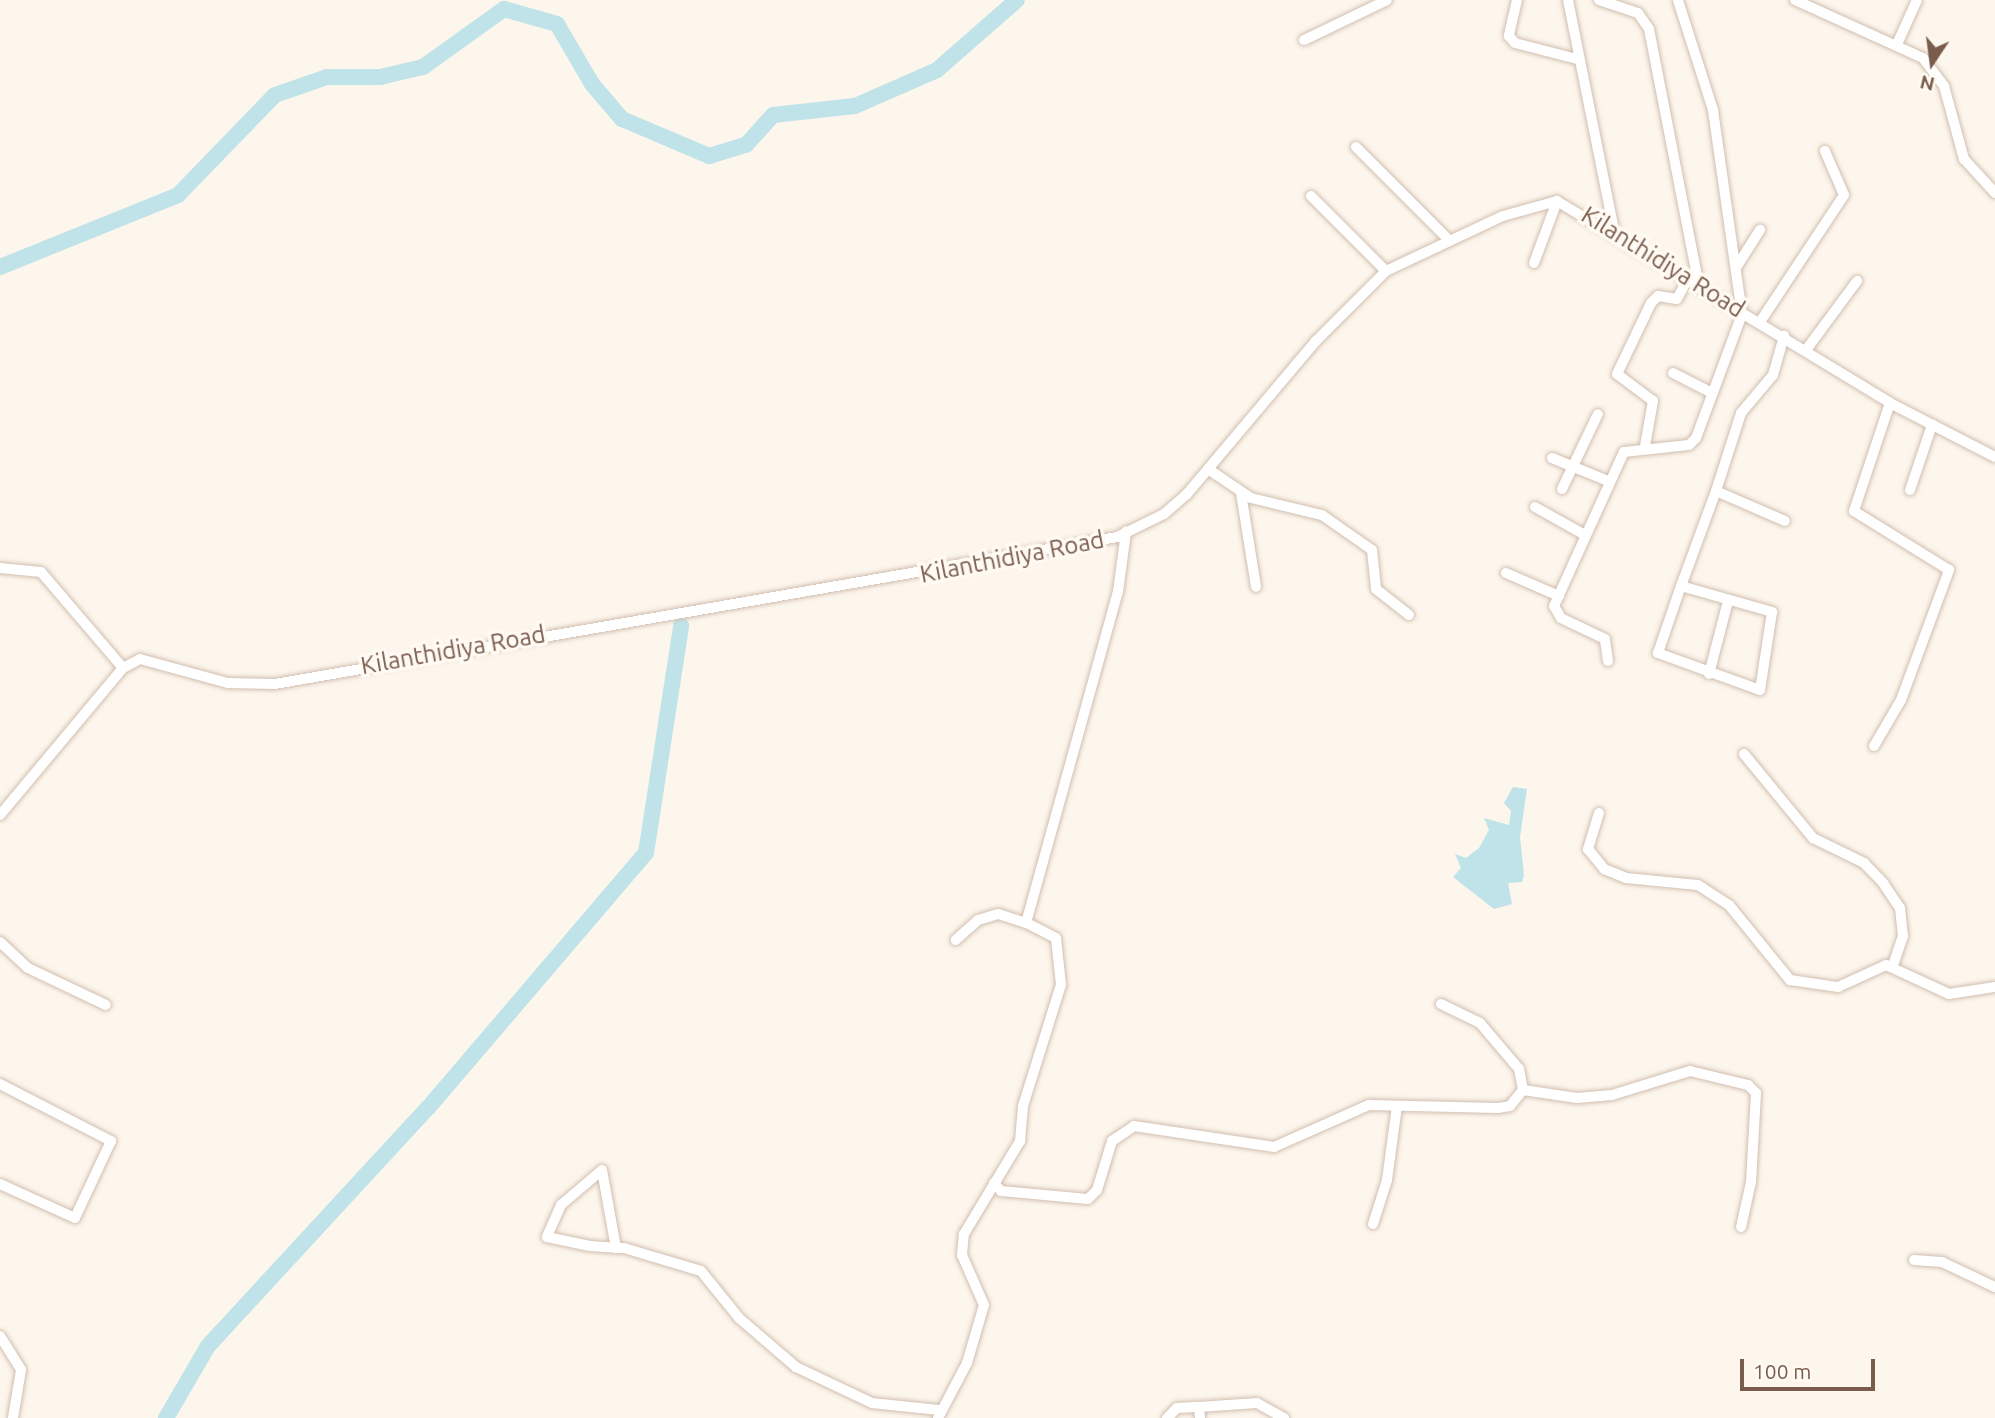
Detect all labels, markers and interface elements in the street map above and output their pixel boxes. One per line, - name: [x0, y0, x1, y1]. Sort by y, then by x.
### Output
- north arrow: [1897, 28, 1967, 98]
- text: N: [1918, 71, 1937, 96]
- street label: Kilanthidiya Road: [1576, 200, 1750, 324]
- street label: Kilanthidiya Road: [918, 525, 1106, 589]
- street label: Kilanthidiya Road: [359, 620, 547, 680]
- scale bar: [1743, 1344, 1878, 1388]
- text: 100 m: [1753, 1359, 1811, 1383]

